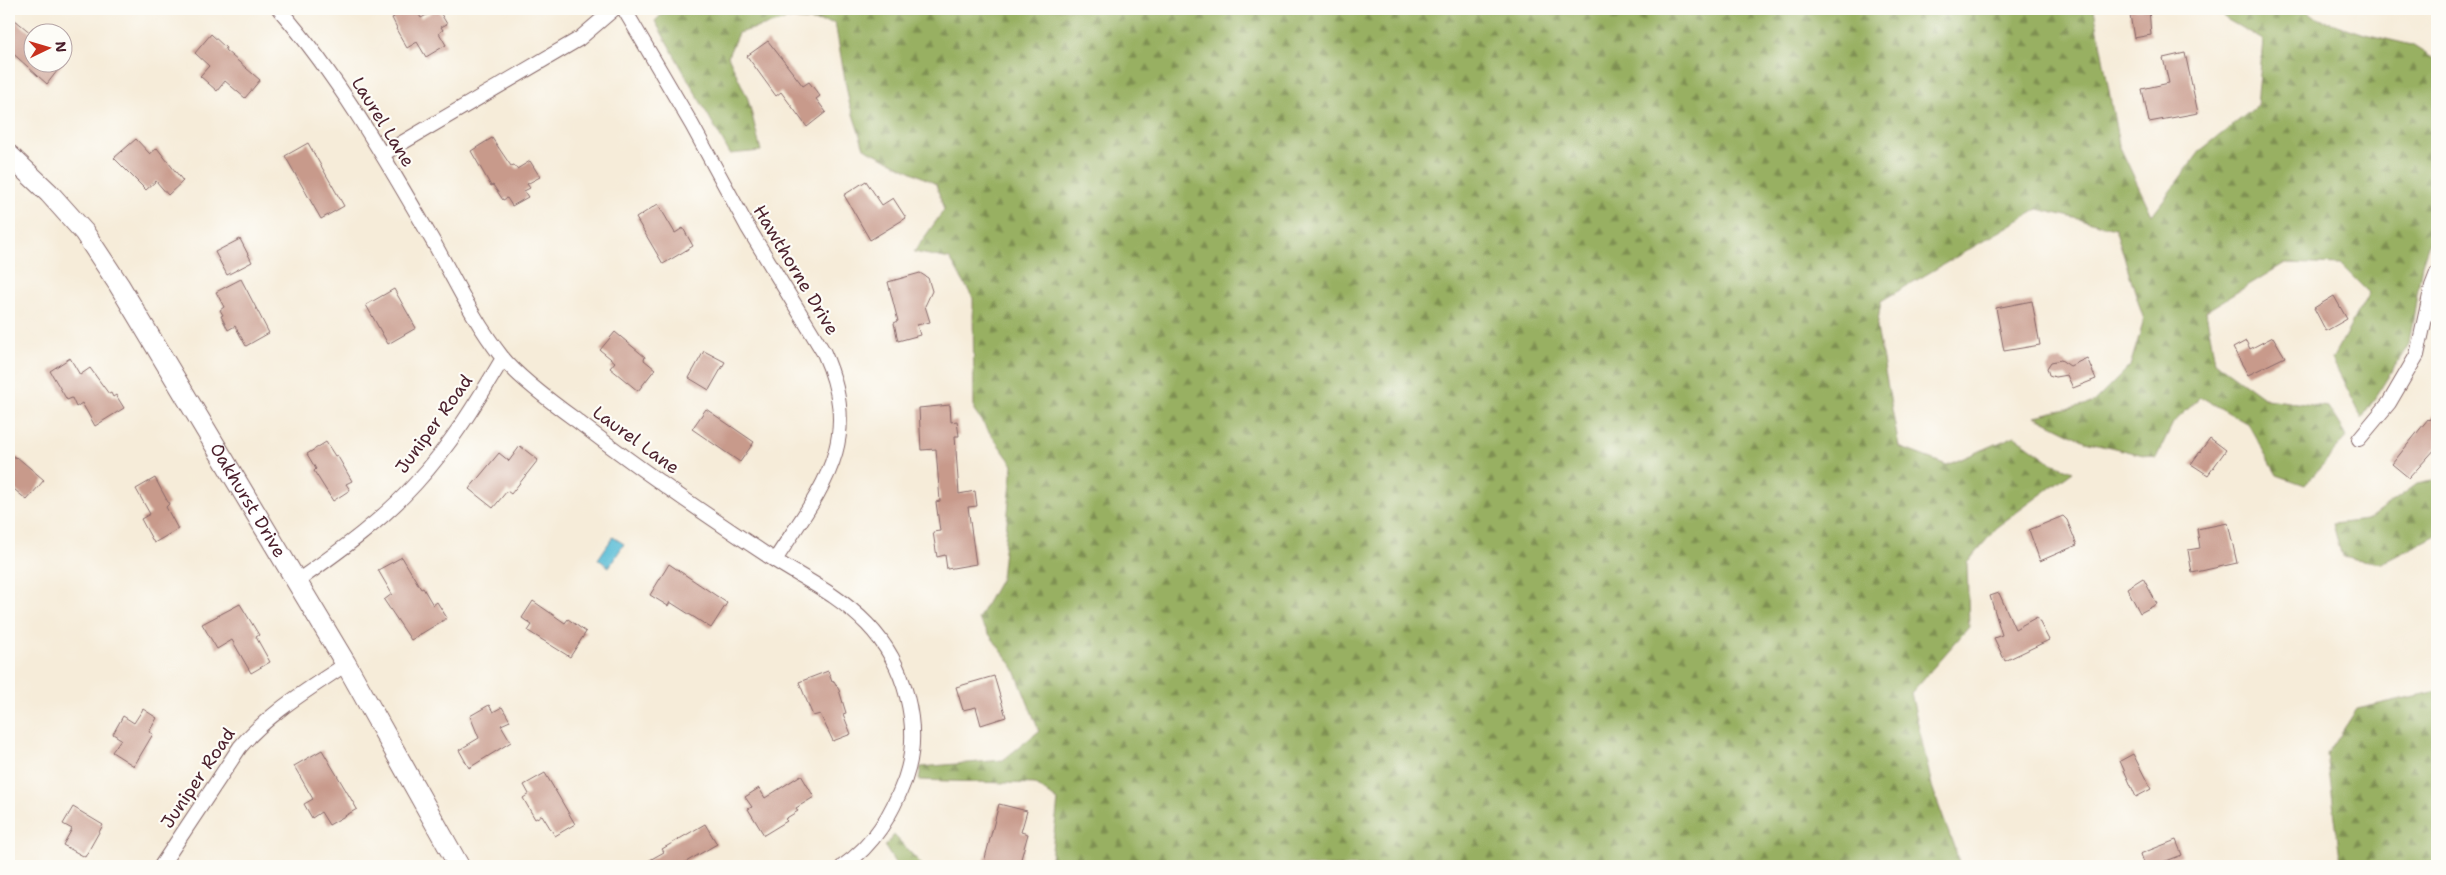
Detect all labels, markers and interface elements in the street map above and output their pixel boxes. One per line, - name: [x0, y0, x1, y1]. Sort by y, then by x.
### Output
- north arrow: [22, 22, 72, 72]
- text: N: [52, 41, 70, 53]
- street label: Laurel Lane: [346, 72, 420, 172]
- street label: Hawthorne Drive: [748, 200, 844, 340]
- street label: Juniper Road: [390, 370, 478, 478]
- street label: Laurel Lane: [588, 400, 684, 480]
- street label: Oakhurst Drive: [204, 438, 292, 562]
- street label: Juniper Road: [155, 723, 241, 833]

